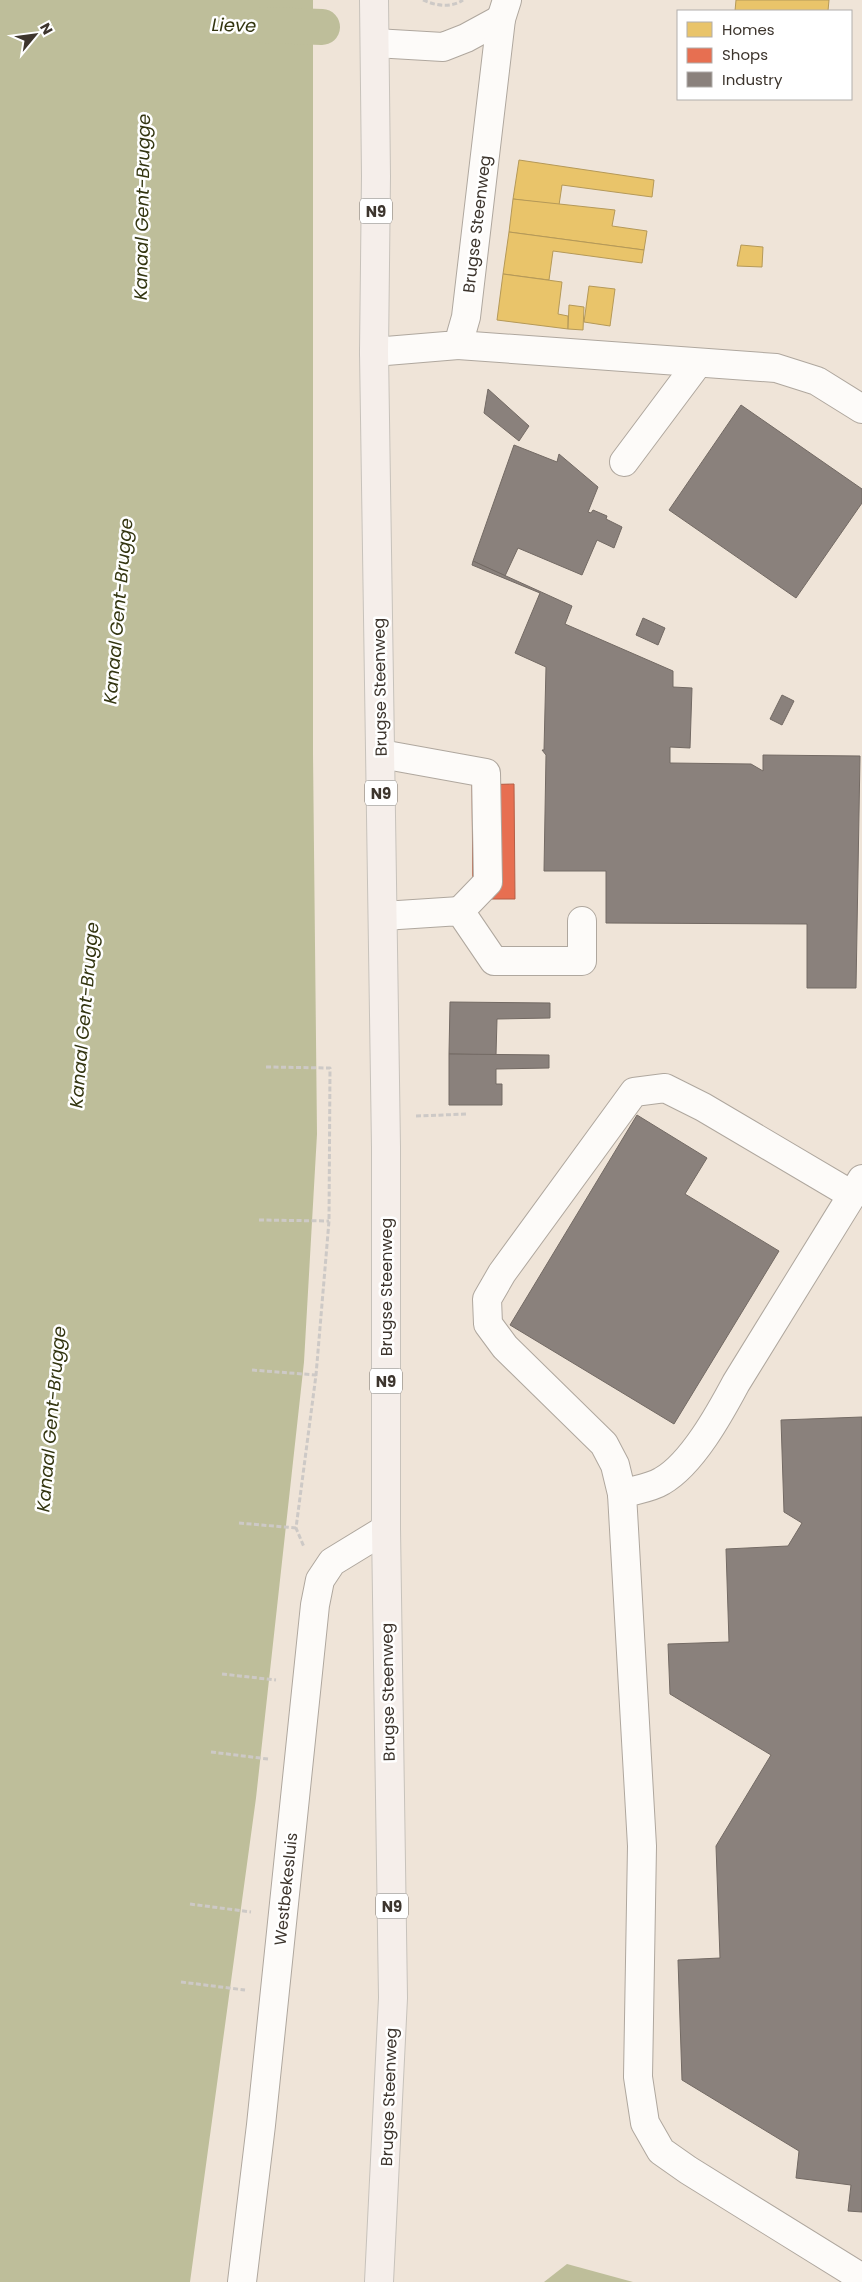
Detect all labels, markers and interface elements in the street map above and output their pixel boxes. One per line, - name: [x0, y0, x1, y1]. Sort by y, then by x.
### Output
- north arrow: [10, 10, 60, 60]
- legend: [677, 10, 852, 100]
- water label: Lieve: [211, 12, 257, 38]
- text: N: [35, 19, 58, 38]
- text: Homes: [722, 19, 775, 40]
- text: Shops: [722, 44, 768, 65]
- text: Industry: [722, 69, 783, 90]
- water label: Kanaal Gent-Brugge: [128, 114, 156, 300]
- street label: Brugse Steenweg: [457, 154, 497, 294]
- road number: N9: [360, 198, 392, 224]
- water label: Kanaal Gent-Brugge: [97, 517, 139, 705]
- street label: Brugse Steenweg: [367, 618, 393, 756]
- road number: N9: [365, 780, 397, 806]
- water label: Kanaal Gent-Brugge: [63, 921, 105, 1109]
- street label: Brugse Steenweg: [375, 1218, 398, 1356]
- water label: Kanaal Gent-Brugge: [30, 1325, 72, 1513]
- road number: N9: [370, 1368, 402, 1394]
- street label: Brugse Steenweg: [375, 1623, 401, 1761]
- street label: Westbekesluis: [269, 1831, 303, 1947]
- road number: N9: [376, 1894, 408, 1918]
- street label: Brugse Steenweg: [375, 2027, 403, 2167]

